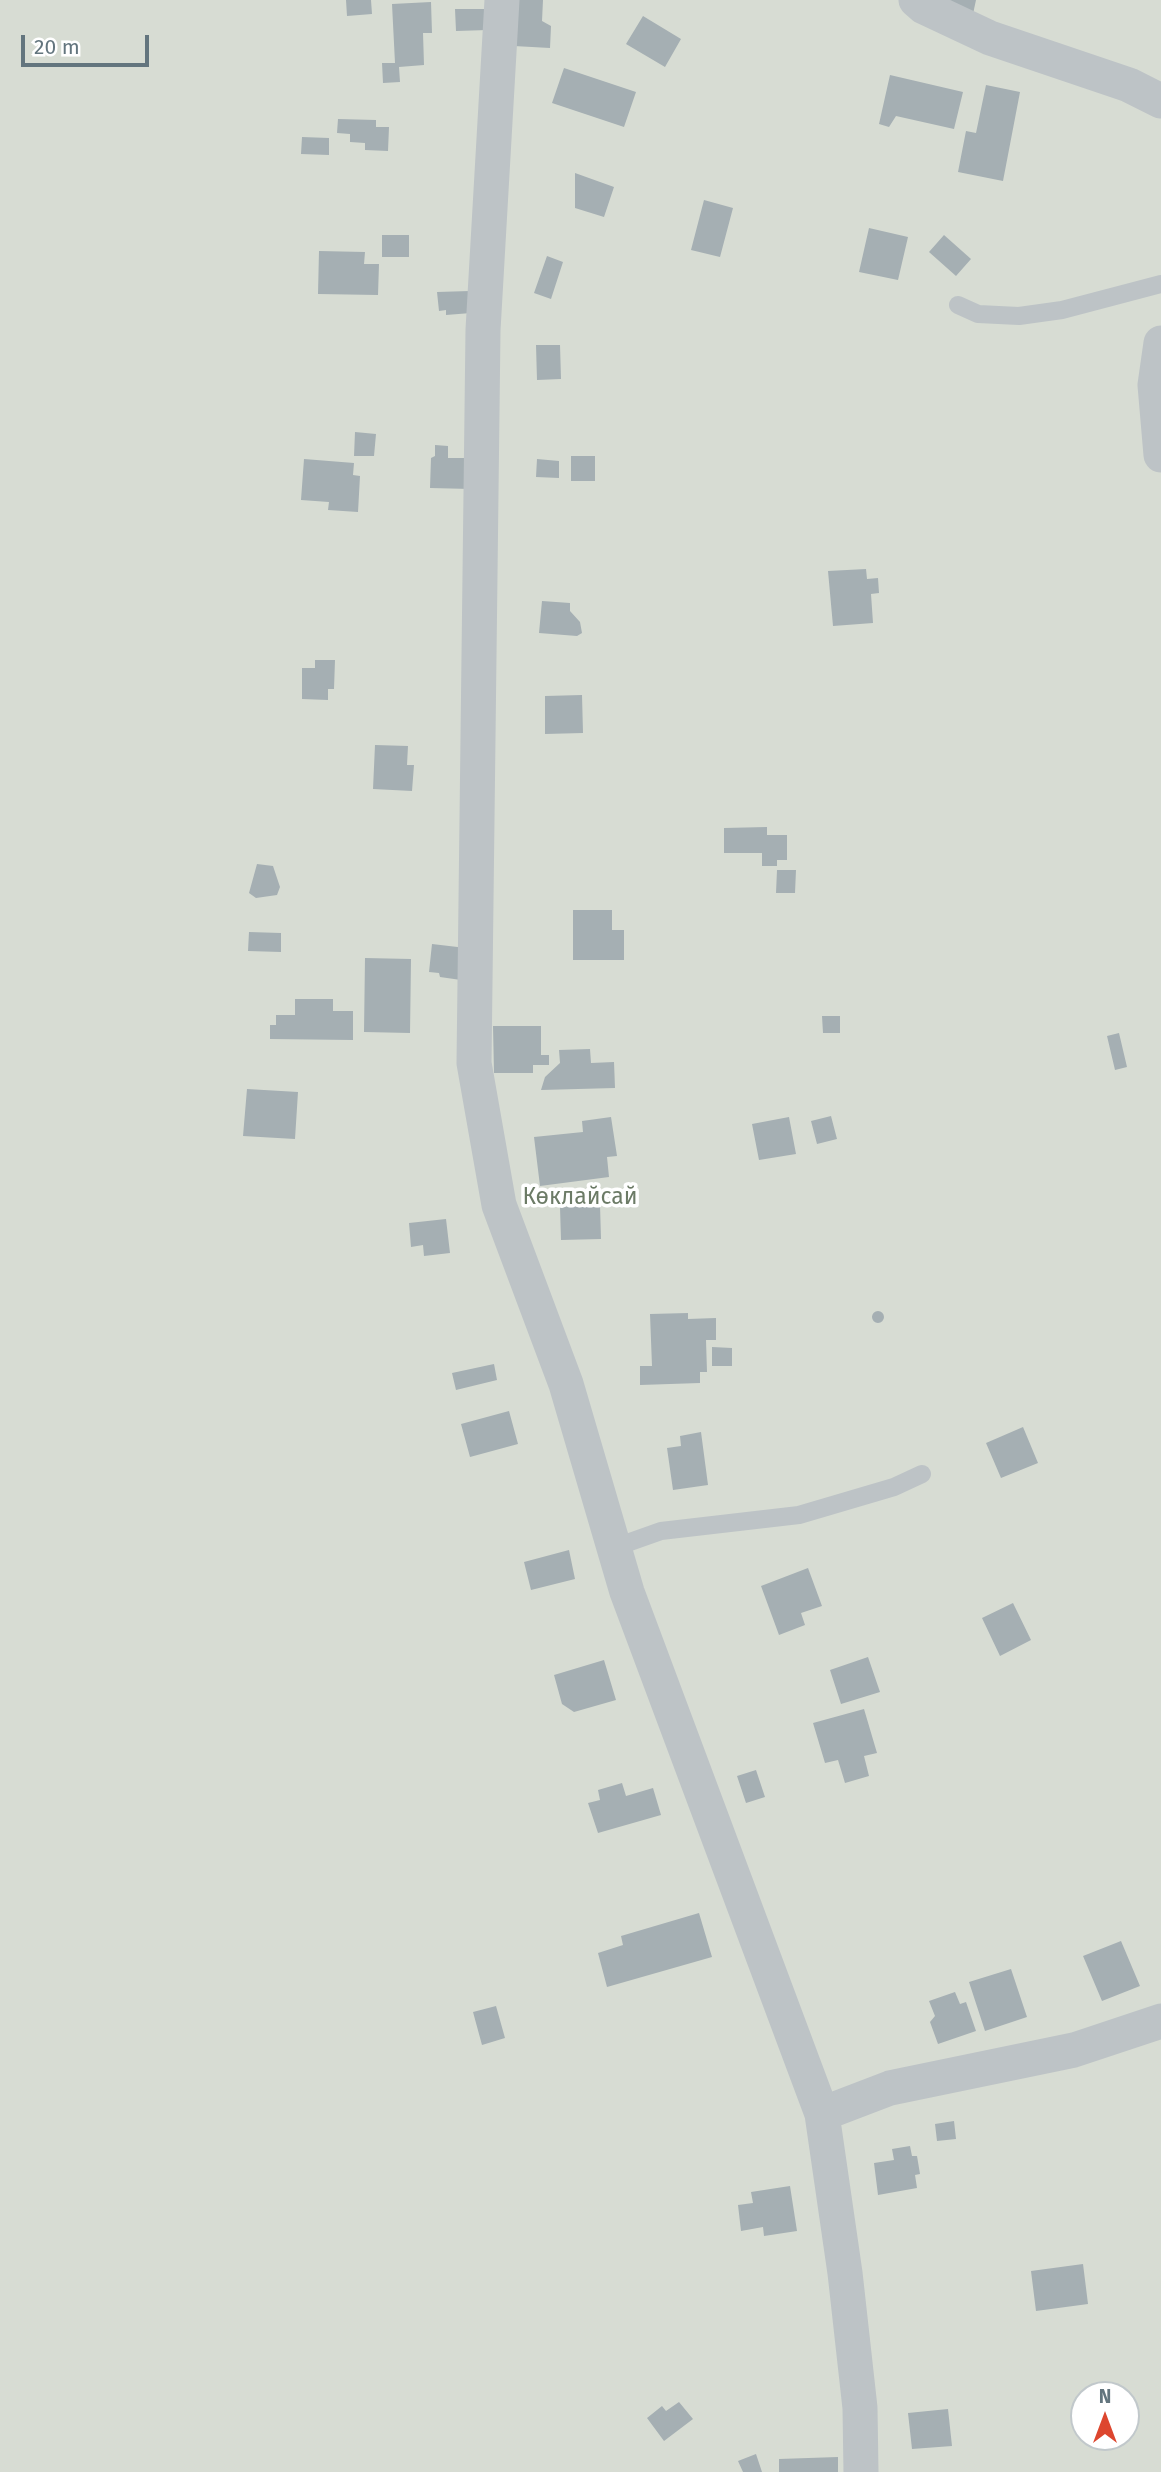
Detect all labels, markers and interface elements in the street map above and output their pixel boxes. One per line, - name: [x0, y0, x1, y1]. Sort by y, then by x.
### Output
- scale bar: [24, 21, 152, 65]
- text: 20 m: [34, 34, 80, 60]
- park label: Көклайсай: [522, 1184, 638, 1212]
- north arrow: [1070, 2381, 1140, 2451]
- text: N: [1099, 2385, 1111, 2408]

